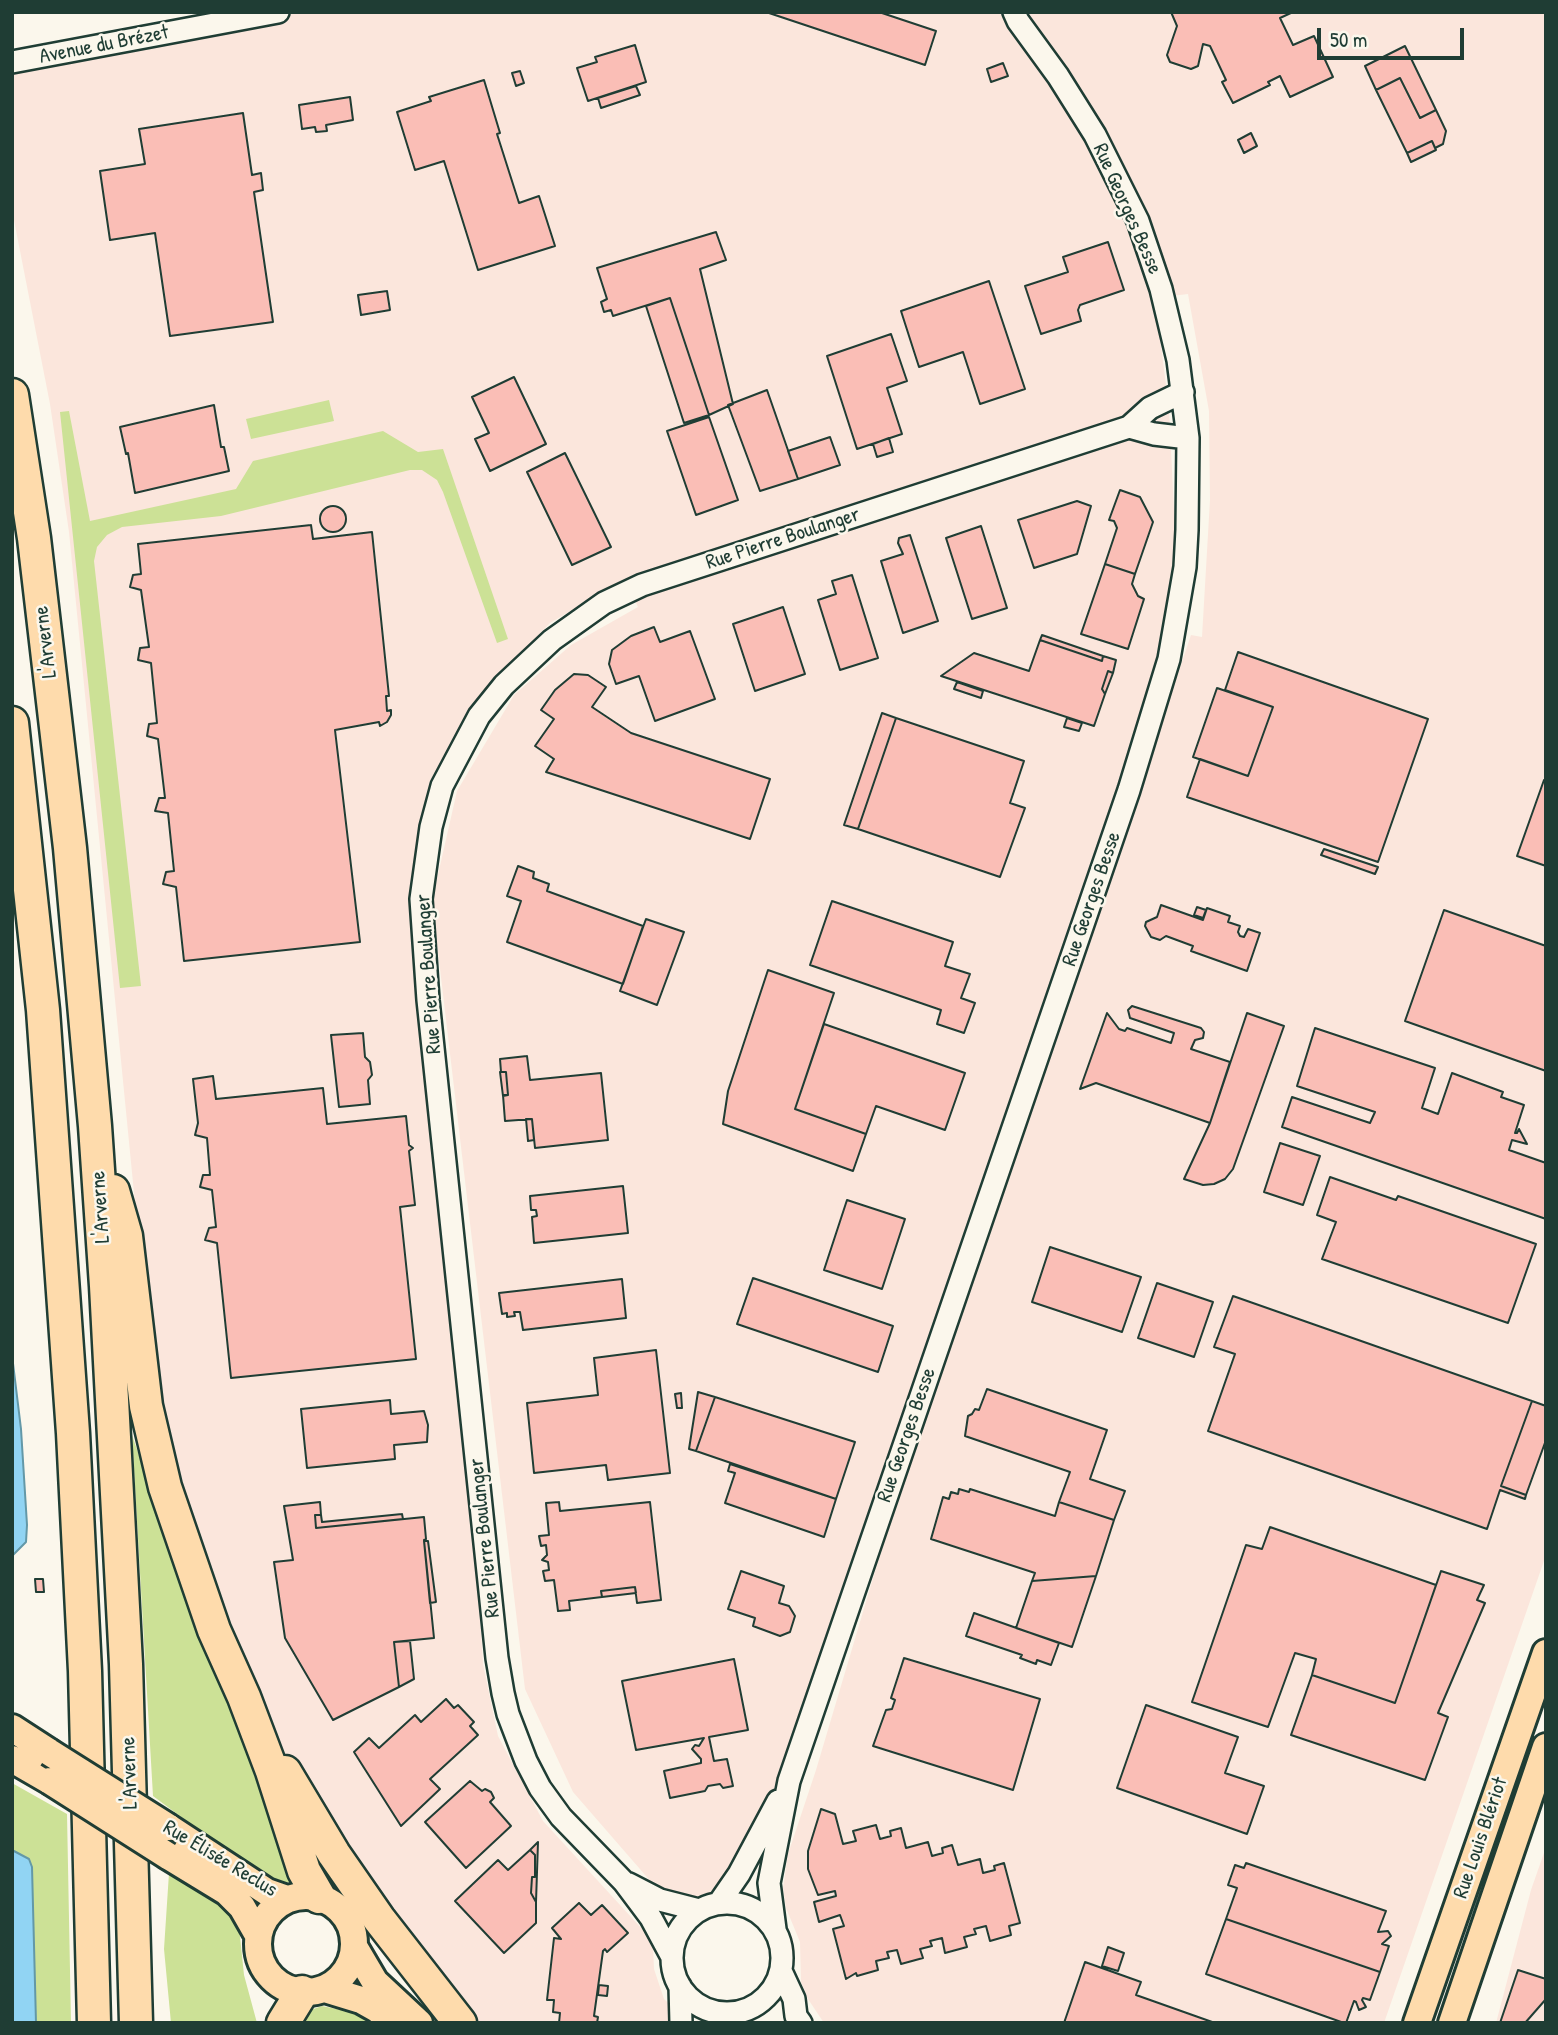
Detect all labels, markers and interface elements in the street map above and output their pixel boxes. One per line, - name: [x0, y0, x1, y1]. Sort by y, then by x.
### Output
- scale bar: [1320, 14, 1467, 58]
- street label: Avenue du Brézet: [37, 20, 171, 70]
- text: 50 m: [1330, 25, 1367, 54]
- street label: Rue Georges Besse: [1087, 140, 1167, 278]
- street label: Rue Pierre Boulanger: [703, 502, 863, 576]
- street label: L'Arverne: [29, 605, 63, 679]
- street label: Rue Georges Besse: [1057, 829, 1127, 969]
- street label: Rue Pierre Boulanger: [411, 893, 447, 1055]
- street label: L'Arverne: [86, 1170, 116, 1244]
- street label: Rue Georges Besse: [872, 1365, 942, 1505]
- street label: Rue Pierre Boulanger: [464, 1457, 506, 1619]
- street label: L'Arverne: [116, 1736, 144, 1810]
- street label: Rue Louis Blériot: [1448, 1774, 1514, 1902]
- street label: Rue Élisée Reclus: [158, 1815, 282, 1903]

